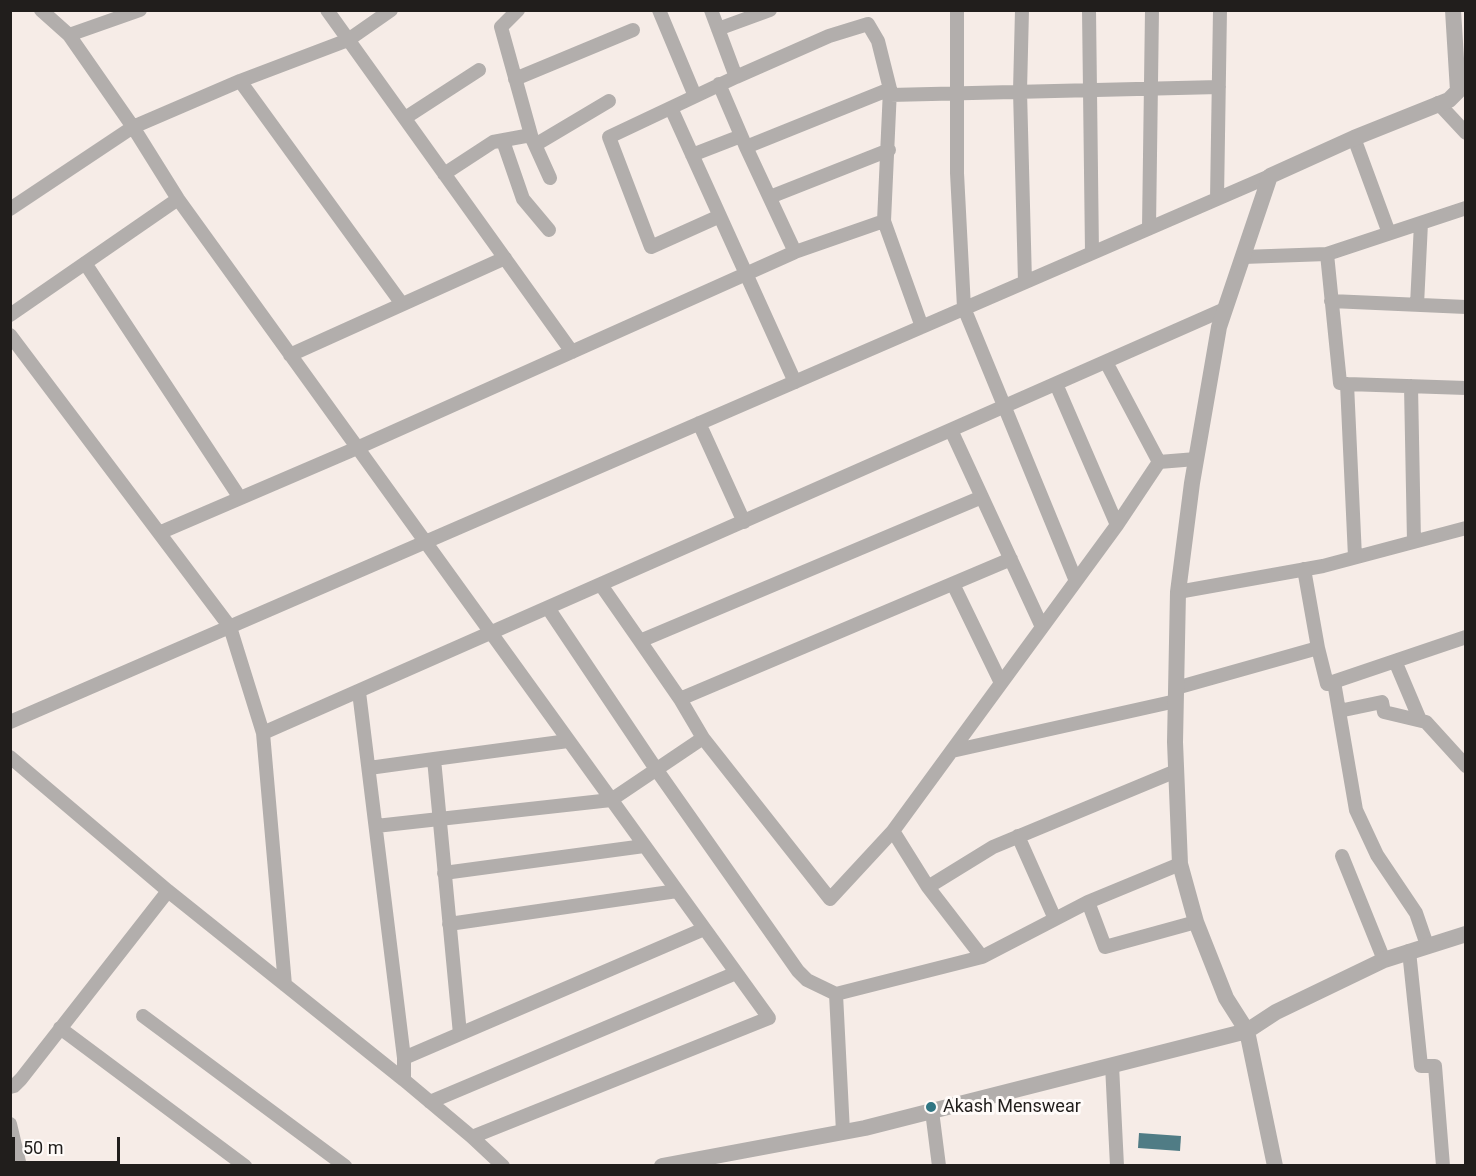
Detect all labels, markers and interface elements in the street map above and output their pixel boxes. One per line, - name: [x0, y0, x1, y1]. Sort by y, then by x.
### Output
- place label: Akash Menswear: [943, 1096, 1081, 1118]
- marker: Akash Menswear: [924, 1100, 938, 1114]
- scale bar: [15, 1125, 123, 1163]
- text: 50 m: [23, 1137, 63, 1158]

